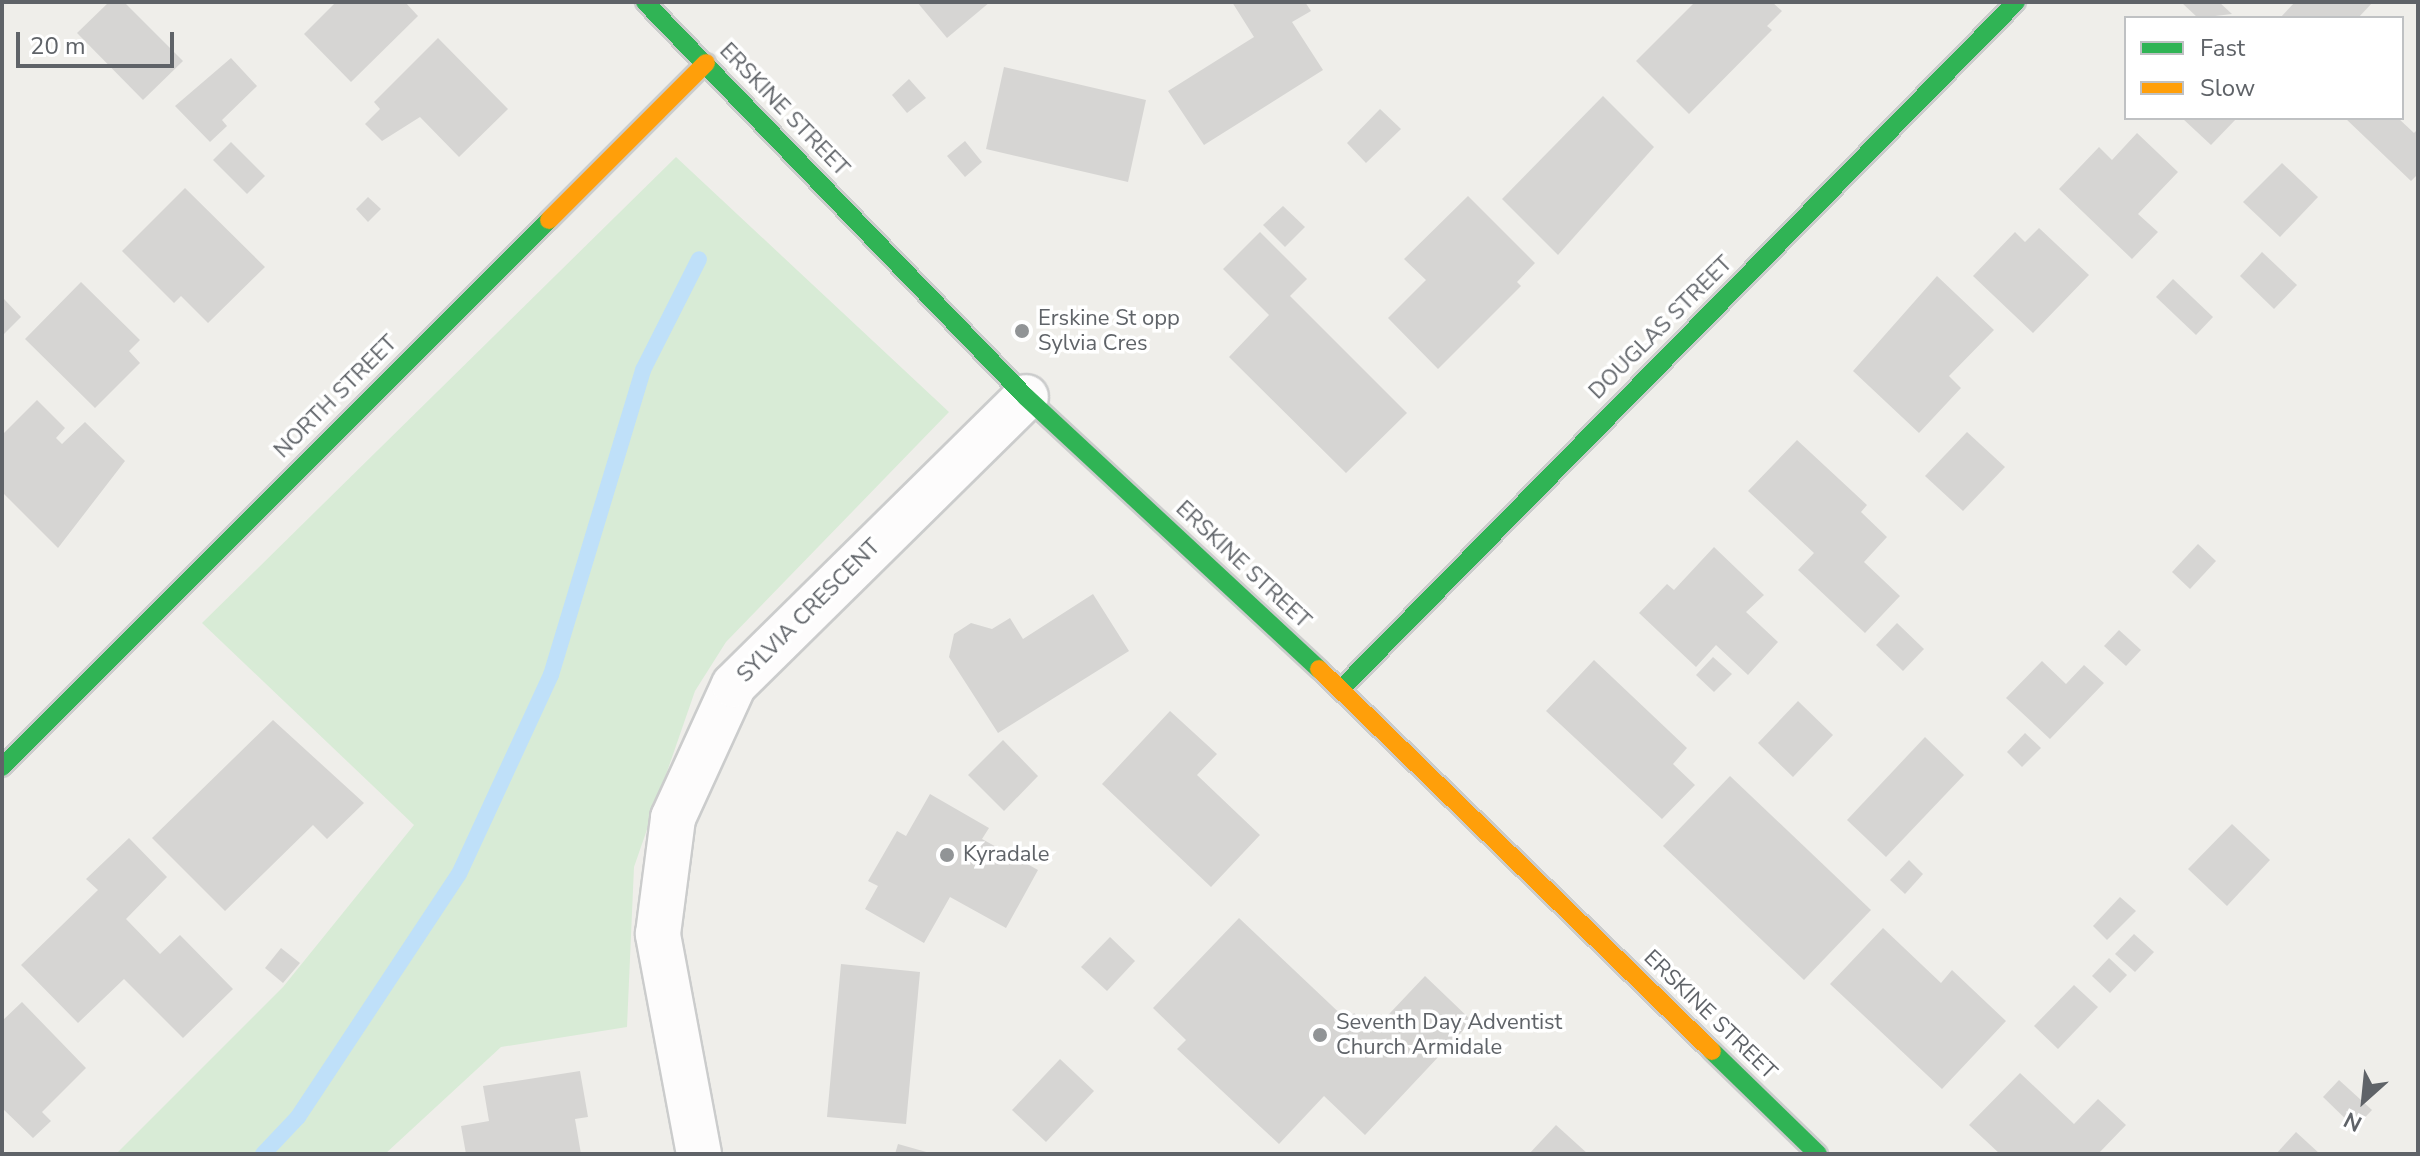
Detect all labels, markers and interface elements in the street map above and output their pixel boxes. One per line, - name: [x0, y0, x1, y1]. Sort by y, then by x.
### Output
- scale bar: [20, 16, 178, 66]
- legend: [2124, 16, 2404, 120]
- text: 20 m: [30, 30, 86, 62]
- text: Fast: [2200, 32, 2245, 64]
- street label: ERSKINE STREET: [714, 38, 854, 182]
- text: Slow: [2200, 72, 2255, 104]
- street label: DOUGLAS STREET: [1584, 251, 1738, 405]
- place label: Erskine St opp Sylvia Cres: [1038, 305, 1180, 356]
- marker: Erskine St opp Sylvia Cres: [1013, 322, 1031, 340]
- street label: NORTH STREET: [269, 330, 403, 464]
- street label: ERSKINE STREET: [1170, 496, 1316, 634]
- street label: SYLVIA CRESCENT: [732, 534, 886, 688]
- place label: Kyradale: [963, 842, 1049, 868]
- marker: Kyradale: [938, 846, 956, 864]
- street label: ERSKINE STREET: [1638, 945, 1782, 1085]
- place label: Seventh Day Adventist Church Armidale: [1336, 1009, 1562, 1060]
- marker: Seventh Day Adventist Church Armidale: [1311, 1026, 1329, 1044]
- north arrow: [2324, 1060, 2404, 1140]
- text: N: [2339, 1104, 2367, 1138]

